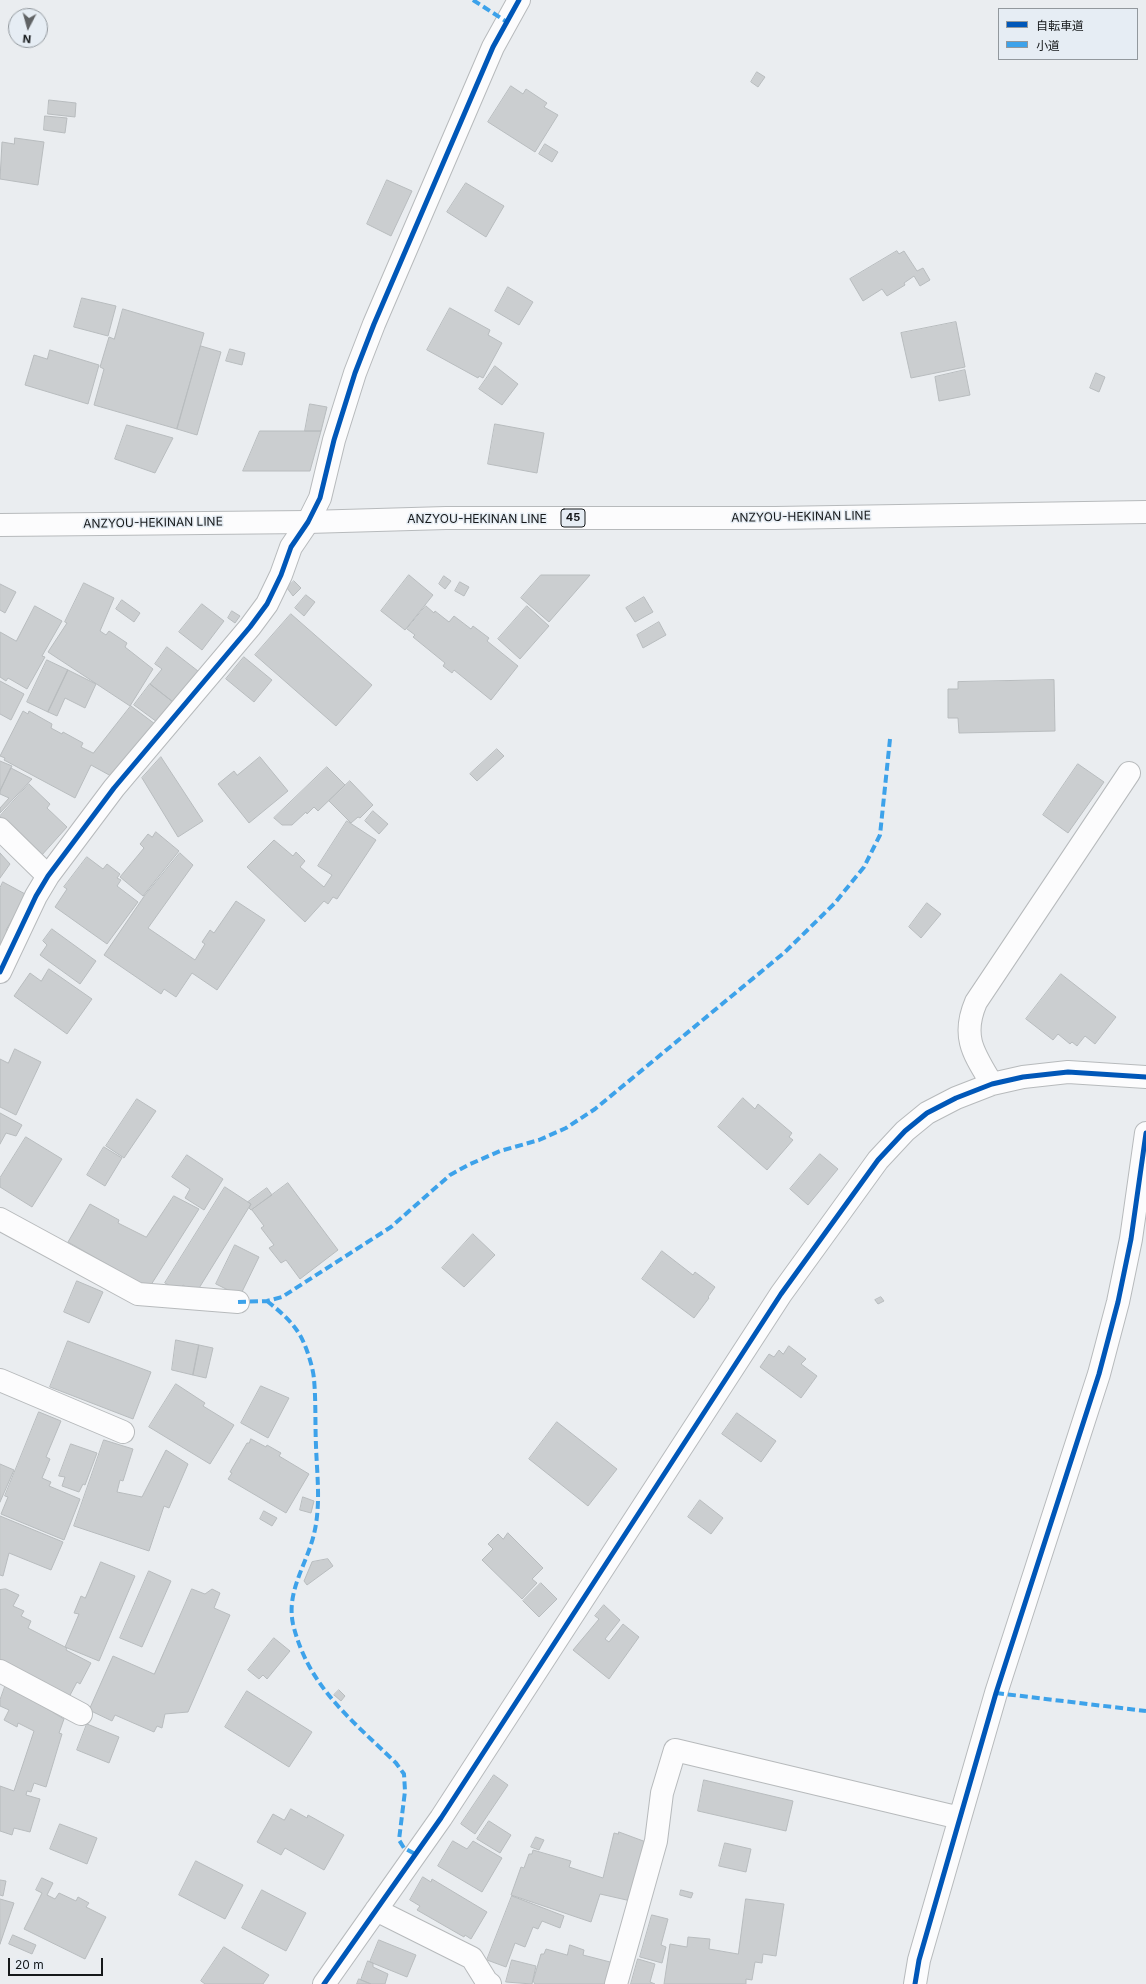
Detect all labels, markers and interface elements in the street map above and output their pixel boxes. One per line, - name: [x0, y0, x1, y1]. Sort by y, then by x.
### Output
- north arrow: [8, 8, 48, 48]
- legend: [998, 8, 1138, 60]
- text: 自転車道: [1036, 18, 1084, 33]
- text: N: [22, 32, 32, 46]
- text: 小道: [1036, 38, 1060, 53]
- road number: 45: [561, 509, 585, 527]
- street label: ANZYOU-HEKINAN LINE: [731, 509, 871, 525]
- street label: ANZYOU-HEKINAN LINE: [407, 512, 547, 526]
- street label: ANZYOU-HEKINAN LINE: [83, 515, 223, 531]
- scale bar: [10, 1950, 105, 1976]
- text: 20 m: [15, 1957, 44, 1972]

